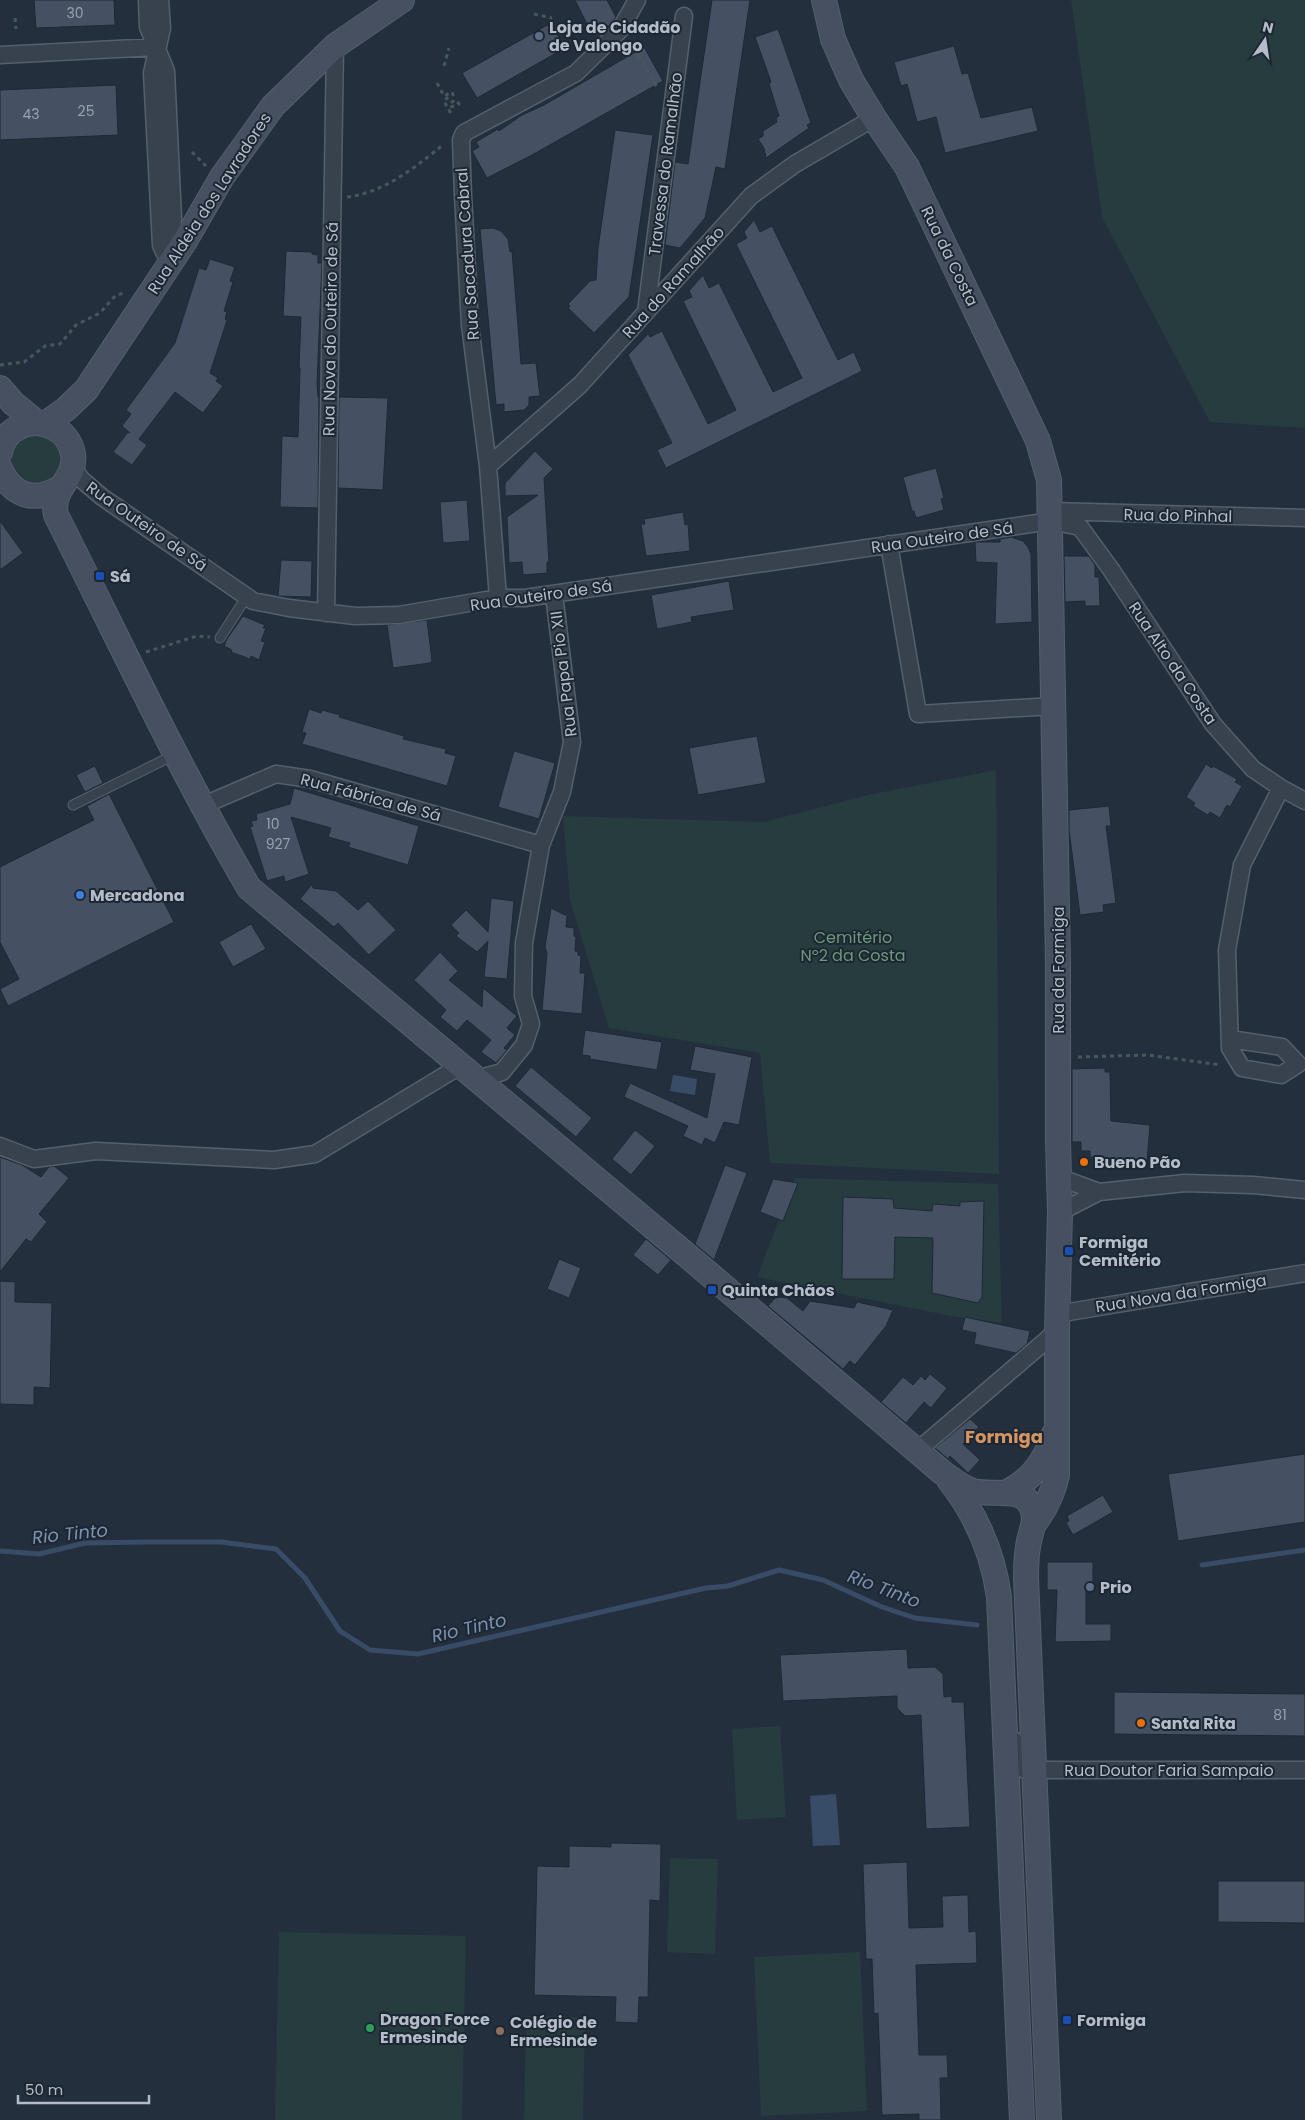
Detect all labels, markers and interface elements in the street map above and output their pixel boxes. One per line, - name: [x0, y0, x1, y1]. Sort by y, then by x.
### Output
- house number: 30: [66, 3, 84, 23]
- north arrow: [1240, 15, 1290, 65]
- place label: Loja de Cidadão de Valongo: [549, 16, 680, 57]
- text: N: [1261, 16, 1275, 38]
- marker: Loja de Cidadão de Valongo: [533, 30, 545, 42]
- street label: Travessa do Ramalhão: [643, 71, 688, 257]
- house number: 25: [78, 101, 94, 121]
- house number: 43: [22, 104, 40, 124]
- street label: Rua Aldeia dos Lavradores: [142, 108, 277, 298]
- street label: Rua Sacadura Cabral: [450, 167, 485, 341]
- street label: Rua da Costa: [915, 202, 984, 310]
- street label: Rua do Ramalhão: [617, 221, 730, 343]
- street label: Rua Nova do Outeiro de Sá: [317, 222, 344, 436]
- street label: Rua Outeiro de Sá: [83, 477, 211, 575]
- street label: Rua do Pinhal: [1123, 503, 1233, 528]
- street label: Rua Outeiro de Sá: [870, 516, 1015, 559]
- place label: Sá: [110, 566, 131, 586]
- marker: Sá: [94, 570, 106, 582]
- street label: Rua Outeiro de Sá: [469, 574, 614, 617]
- street label: Rua Alto da Costa: [1123, 597, 1222, 729]
- street label: Rua Papa Pio XII: [544, 610, 583, 738]
- street label: Rua Fábrica de Sá: [298, 768, 444, 827]
- house number: 10: [266, 814, 280, 834]
- house number: 927: [266, 834, 291, 854]
- place label: Mercadona: [90, 884, 185, 907]
- marker: Mercadona: [74, 889, 86, 901]
- street label: Rua da Formiga: [1047, 906, 1070, 1034]
- park label: Cemitério Nº2 da Costa: [800, 926, 906, 967]
- place label: Bueno Pão: [1094, 1151, 1181, 1174]
- marker: Bueno Pão: [1078, 1156, 1090, 1168]
- place label: Formiga Cemitério: [1079, 1231, 1161, 1272]
- marker: Formiga Cemitério: [1063, 1245, 1075, 1257]
- street label: Rua Nova da Formiga: [1094, 1269, 1268, 1318]
- place label: Quinta Chãos: [722, 1279, 835, 1302]
- marker: Quinta Chãos: [706, 1284, 718, 1296]
- district label: Formiga: [965, 1424, 1043, 1449]
- water label: Rio Tinto: [31, 1517, 109, 1550]
- water label: Rio Tinto: [844, 1563, 924, 1614]
- place label: Prio: [1100, 1576, 1132, 1599]
- marker: Prio: [1084, 1581, 1096, 1593]
- water label: Rio Tinto: [429, 1607, 509, 1648]
- house number: 81: [1273, 1705, 1287, 1725]
- place label: Santa Rita: [1151, 1712, 1236, 1735]
- marker: Santa Rita: [1135, 1717, 1147, 1729]
- street label: Rua Doutor Faria Sampaio: [1064, 1759, 1274, 1782]
- place label: Dragon Force Ermesinde: [380, 2008, 490, 2049]
- place label: Formiga: [1077, 2009, 1146, 2032]
- place label: Colégio de Ermesinde: [510, 2011, 598, 2052]
- marker: Formiga: [1061, 2014, 1073, 2026]
- marker: Dragon Force Ermesinde: [364, 2022, 376, 2034]
- marker: Colégio de Ermesinde: [494, 2025, 506, 2037]
- scale bar: [18, 2072, 149, 2104]
- text: 50 m: [25, 2079, 63, 2100]

